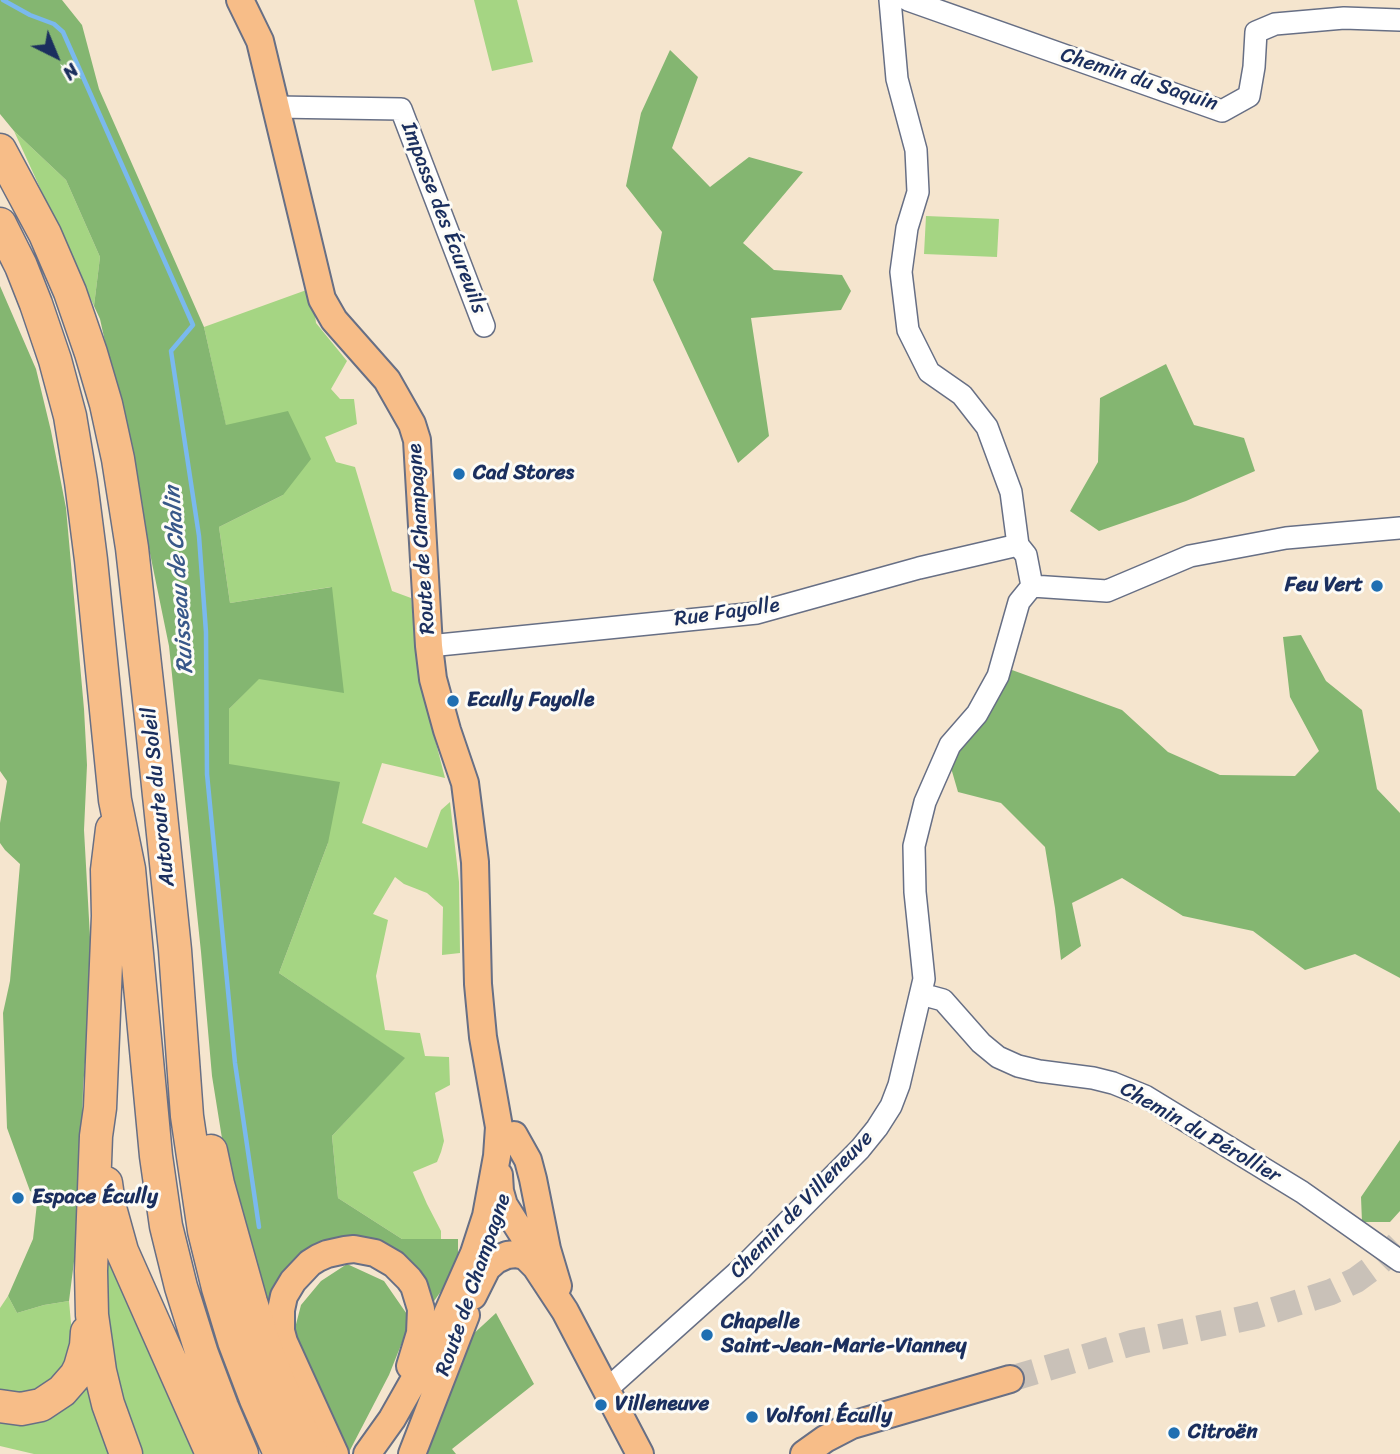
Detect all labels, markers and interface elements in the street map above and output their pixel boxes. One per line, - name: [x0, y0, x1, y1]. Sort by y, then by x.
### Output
- north arrow: [21, 21, 91, 91]
- street label: Chemin du Saquin: [1057, 43, 1221, 117]
- text: N: [55, 55, 87, 88]
- street label: Impasse des Écureuils: [395, 119, 491, 317]
- street label: Route de Champagne: [403, 443, 441, 635]
- place label: Cad Stores: [473, 461, 574, 487]
- marker: Cad Stores: [451, 466, 467, 482]
- water label: Ruisseau de Chalin: [160, 485, 200, 675]
- place label: Feu Vert: [1285, 573, 1363, 599]
- marker: Feu Vert: [1369, 578, 1385, 594]
- street label: Rue Fayolle: [673, 593, 781, 633]
- place label: Ecully Fayolle: [467, 688, 594, 714]
- marker: Ecully Fayolle: [445, 693, 461, 709]
- street label: Autoroute du Soleil: [137, 706, 181, 888]
- street label: Chemin du Pérollier: [1115, 1077, 1285, 1189]
- street label: Chemin de Villeneuve: [725, 1126, 879, 1284]
- place label: Espace Écully: [32, 1185, 158, 1211]
- marker: Espace Écully: [10, 1190, 26, 1206]
- street label: Route de Champagne: [431, 1191, 517, 1379]
- place label: Chapelle Saint-Jean-Marie-Vianney: [721, 1310, 967, 1360]
- marker: Chapelle Saint-Jean-Marie-Vianney: [699, 1327, 715, 1343]
- place label: Villeneuve: [615, 1392, 709, 1418]
- marker: Villeneuve: [593, 1397, 609, 1413]
- place label: Volfoni Écully: [766, 1404, 892, 1430]
- marker: Volfoni Écully: [744, 1409, 760, 1425]
- place label: Citroën: [1188, 1420, 1258, 1446]
- marker: Citroën: [1166, 1425, 1182, 1441]

